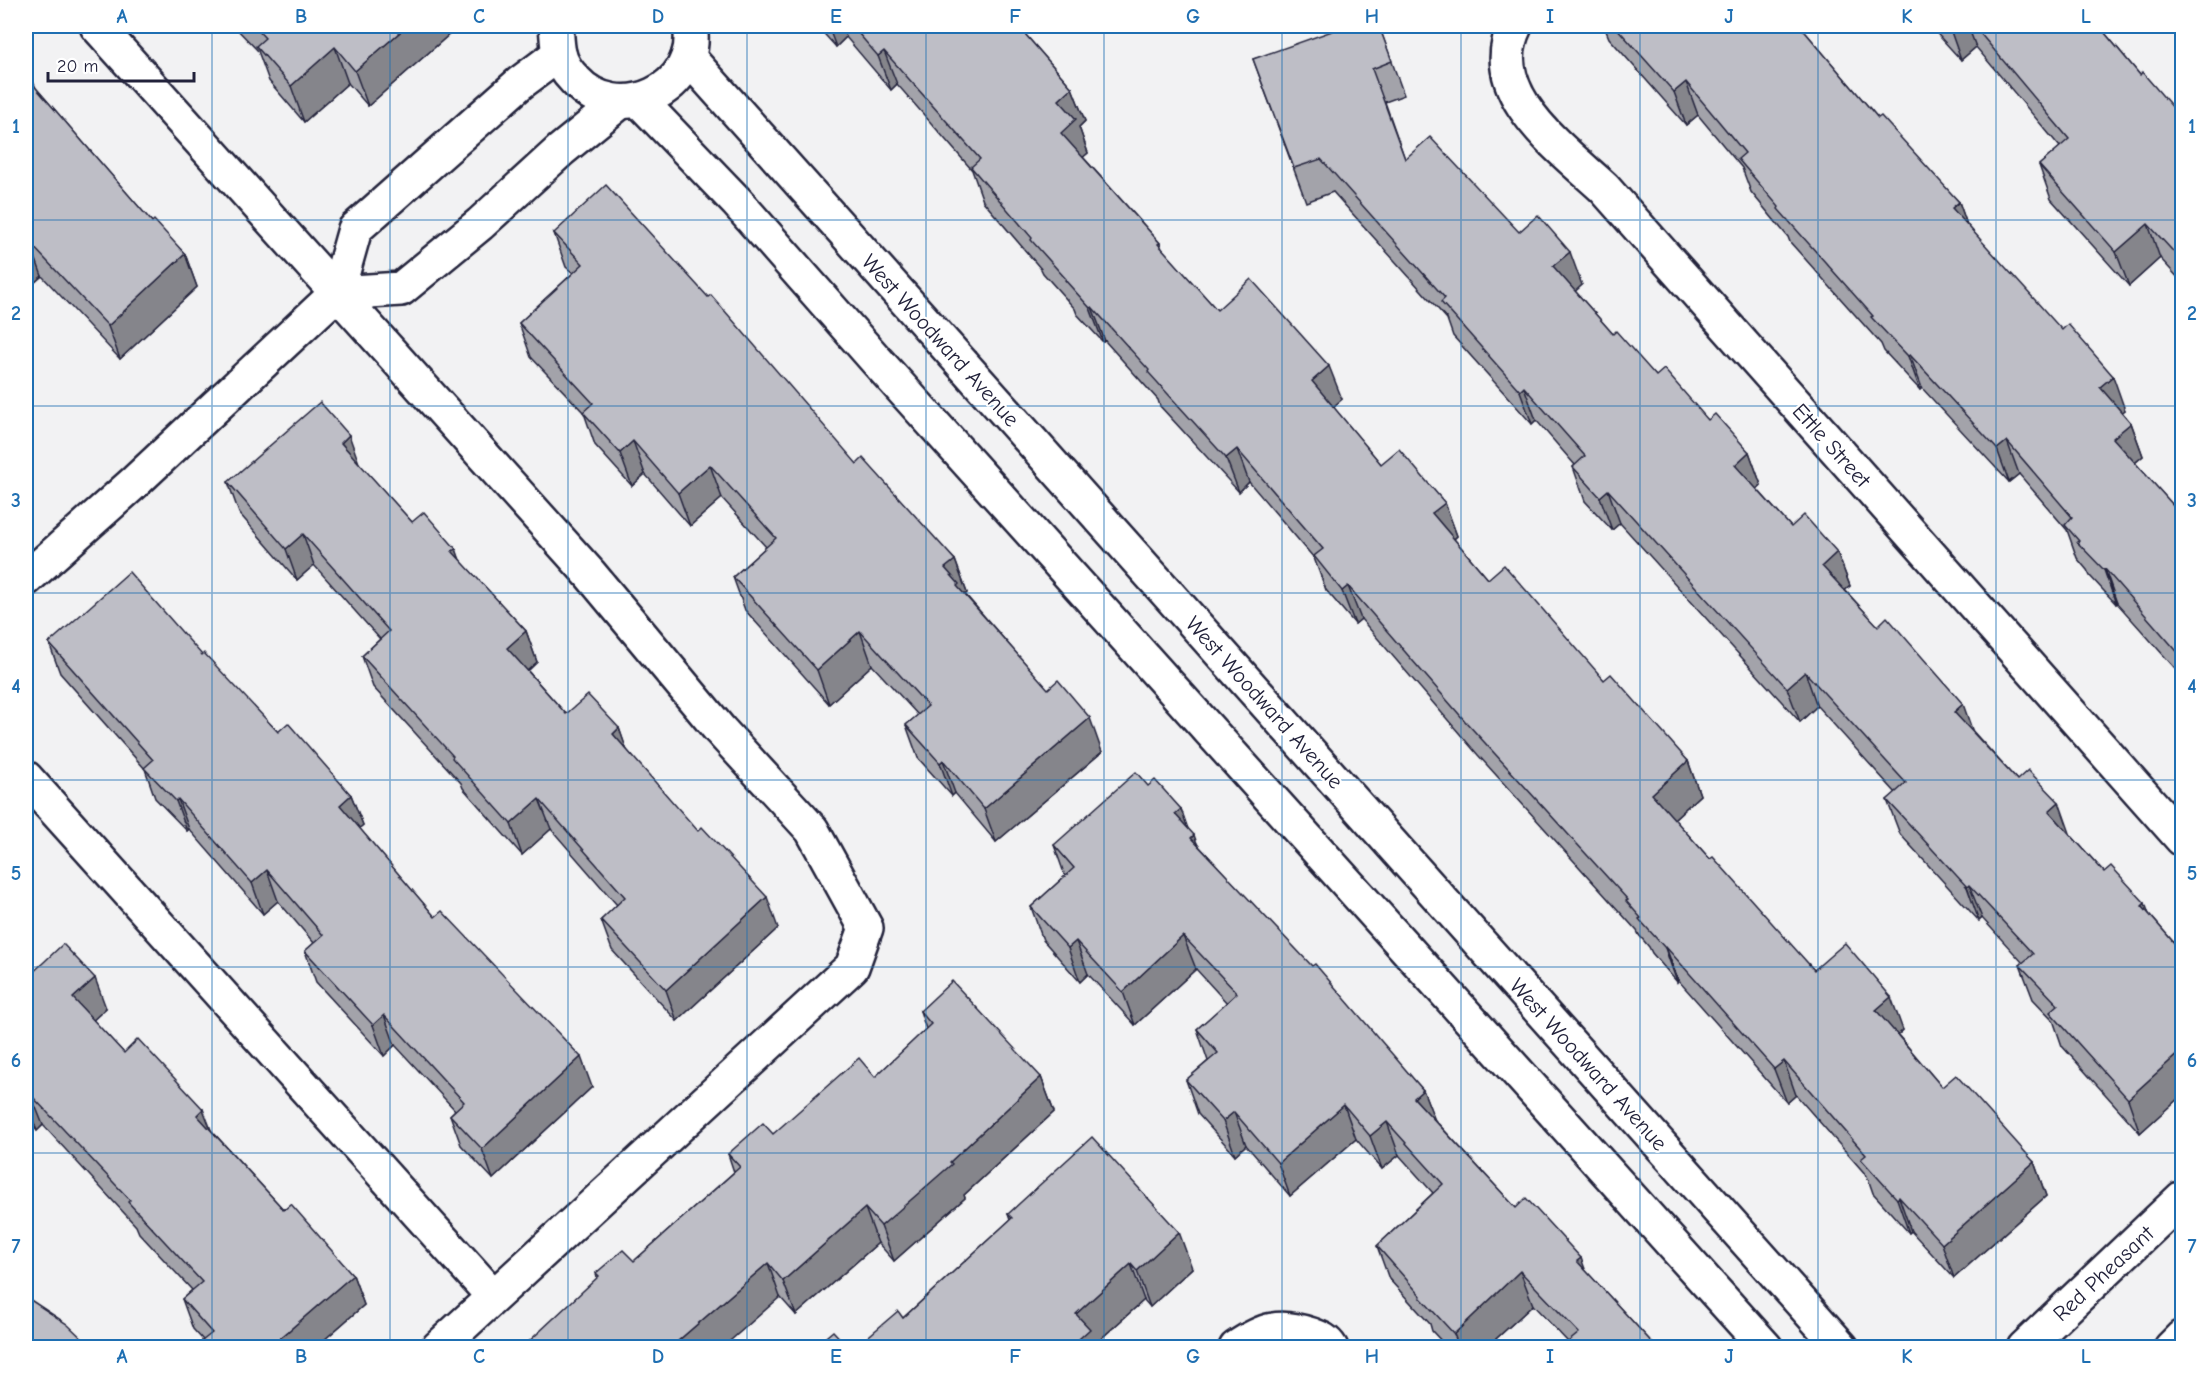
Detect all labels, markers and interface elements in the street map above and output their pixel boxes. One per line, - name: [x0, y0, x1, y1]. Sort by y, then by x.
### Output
- text: A: [116, 5, 128, 28]
- text: B: [295, 5, 307, 28]
- text: C: [473, 5, 485, 28]
- text: D: [652, 5, 664, 28]
- text: E: [830, 5, 842, 28]
- text: F: [1009, 5, 1021, 28]
- text: G: [1186, 5, 1200, 28]
- text: H: [1365, 5, 1379, 28]
- text: I: [1546, 5, 1554, 28]
- text: J: [1724, 5, 1734, 28]
- text: K: [1901, 5, 1913, 28]
- text: L: [2081, 5, 2091, 28]
- scale bar: [48, 45, 194, 83]
- text: 20 m: [57, 56, 98, 77]
- text: 1: [12, 115, 20, 138]
- text: 1: [2188, 115, 2196, 138]
- street label: West Woodward Avenue: [856, 249, 1024, 432]
- text: 2: [11, 302, 21, 325]
- text: 2: [2187, 302, 2197, 325]
- street label: Ettle Street: [1787, 398, 1876, 494]
- text: 3: [11, 489, 21, 512]
- text: 3: [2187, 489, 2197, 512]
- street label: West Woodward Avenue: [1180, 611, 1348, 794]
- text: 4: [11, 675, 21, 698]
- text: 4: [2187, 675, 2197, 698]
- text: 5: [11, 862, 21, 885]
- text: 5: [2187, 862, 2197, 885]
- street label: West Woodward Avenue: [1504, 973, 1672, 1156]
- text: 6: [11, 1049, 21, 1072]
- text: 6: [2187, 1049, 2197, 1072]
- street label: Red Pheasant: [2048, 1220, 2160, 1327]
- text: 7: [12, 1235, 21, 1258]
- text: 7: [2188, 1235, 2197, 1258]
- text: A: [116, 1345, 128, 1368]
- text: B: [295, 1345, 307, 1368]
- text: C: [473, 1345, 485, 1368]
- text: D: [652, 1345, 664, 1368]
- text: E: [830, 1345, 842, 1368]
- text: F: [1009, 1345, 1021, 1368]
- text: G: [1186, 1345, 1200, 1368]
- text: H: [1365, 1345, 1379, 1368]
- text: I: [1546, 1345, 1554, 1368]
- text: J: [1724, 1345, 1734, 1368]
- text: K: [1901, 1345, 1913, 1368]
- text: L: [2081, 1345, 2091, 1368]

